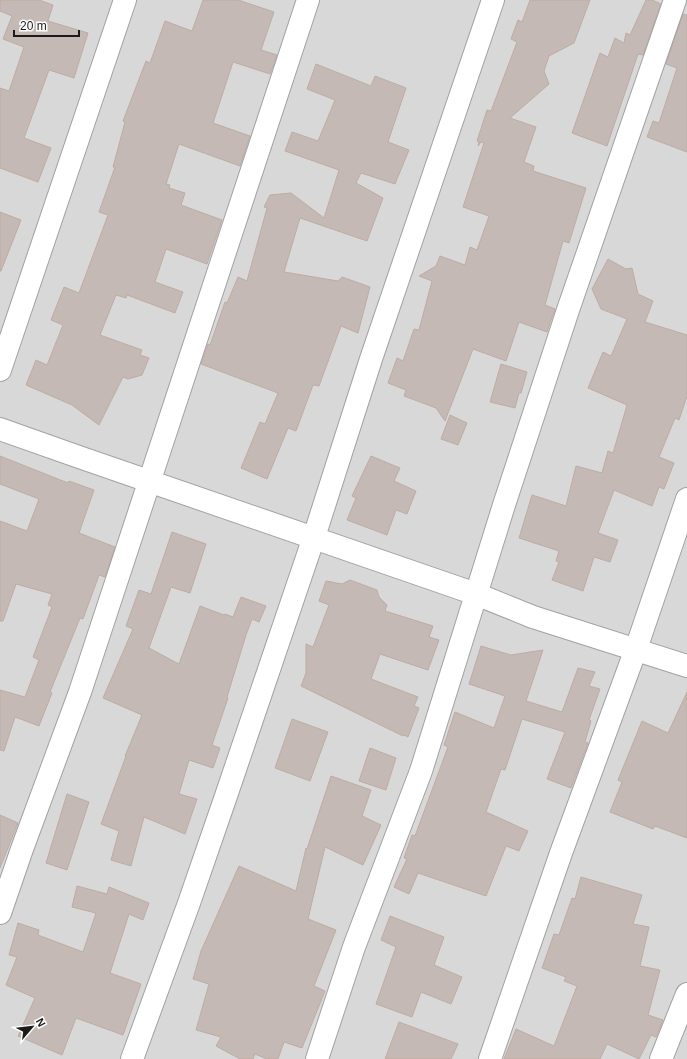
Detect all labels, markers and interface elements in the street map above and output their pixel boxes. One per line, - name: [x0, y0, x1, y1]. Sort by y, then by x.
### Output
- scale bar: [14, 12, 79, 38]
- text: 20 m: [20, 19, 47, 33]
- north arrow: [12, 1007, 52, 1047]
- text: N: [34, 1016, 48, 1029]

